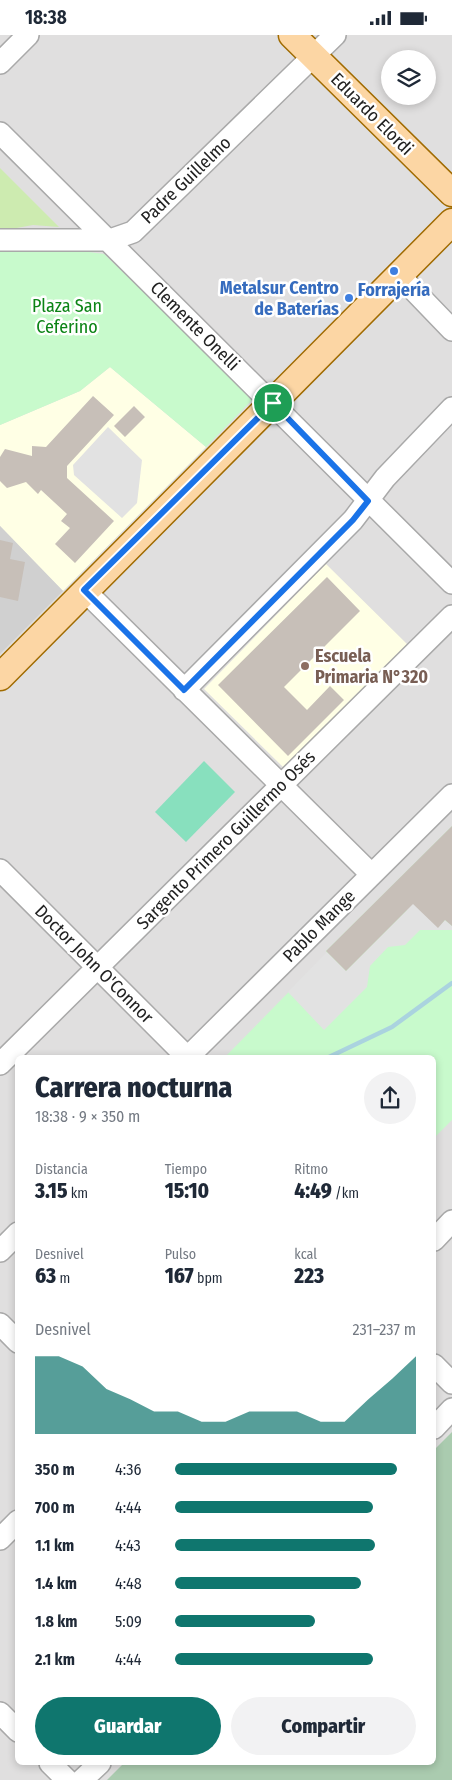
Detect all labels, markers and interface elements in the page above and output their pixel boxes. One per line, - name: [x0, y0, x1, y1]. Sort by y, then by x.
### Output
- text: 18:38: [25, 6, 67, 29]
- map controls: [381, 50, 436, 105]
- button: layers: [381, 50, 436, 105]
- street label: Eduardo Elordi: [326, 68, 418, 160]
- street label: Padre Guillelmo: [136, 132, 236, 228]
- marker: Forrajería: [388, 265, 400, 277]
- street label: Clemente Onelli: [146, 277, 244, 375]
- place label: Metalsur Centro de Baterías: [220, 277, 339, 320]
- place label: Forrajería: [358, 279, 430, 301]
- marker: Metalsur Centro de Baterías: [343, 292, 355, 304]
- park label: Plaza San Ceferino: [32, 295, 102, 338]
- pin: [252, 382, 294, 424]
- icon: arrive: [259, 389, 287, 417]
- place label: Escuela Primaria N°320: [315, 645, 428, 688]
- marker: Escuela Primaria N°320: [299, 660, 311, 672]
- street label: Sargento Primero Guillermo Osés: [132, 746, 320, 934]
- street label: Pablo Mange: [278, 885, 360, 967]
- street label: Doctor John O'Connor: [30, 900, 158, 1028]
- text: Carrera nocturna: [35, 1071, 232, 1104]
- button: share: [364, 1072, 416, 1124]
- text: 18:38 · 9 × 350 m: [35, 1107, 140, 1126]
- text: Distancia: [35, 1161, 88, 1178]
- text: Tiempo: [165, 1161, 207, 1178]
- text: Ritmo: [294, 1161, 328, 1178]
- text: 3.15: [35, 1178, 67, 1204]
- text: 15:10: [165, 1178, 209, 1204]
- text: 4:49: [294, 1178, 332, 1204]
- text: km: [67, 1185, 88, 1202]
- text: /km: [332, 1185, 359, 1202]
- text: Desnivel: [35, 1246, 84, 1263]
- text: Pulso: [165, 1246, 196, 1263]
- text: kcal: [294, 1246, 317, 1263]
- text: 63: [35, 1263, 56, 1289]
- text: 167: [165, 1263, 194, 1289]
- text: 223: [294, 1263, 324, 1289]
- text: m: [56, 1270, 70, 1287]
- text: bpm: [194, 1270, 223, 1287]
- text: Desnivel: [35, 1320, 91, 1339]
- text: 231–237 m: [353, 1320, 416, 1339]
- text: 350 m: [35, 1460, 75, 1479]
- text: 4:36: [115, 1460, 141, 1479]
- text: 700 m: [35, 1498, 75, 1517]
- text: 4:44: [115, 1498, 142, 1517]
- text: 1.1 km: [35, 1536, 74, 1555]
- text: 4:43: [115, 1536, 141, 1555]
- text: 1.4 km: [35, 1574, 77, 1593]
- text: 4:48: [115, 1574, 142, 1593]
- text: 1.8 km: [35, 1612, 78, 1631]
- text: 5:09: [115, 1612, 142, 1631]
- text: 2.1 km: [35, 1650, 75, 1669]
- text: 4:44: [115, 1650, 142, 1669]
- button: Guardar: [35, 1697, 221, 1755]
- button: Compartir: [231, 1697, 416, 1755]

